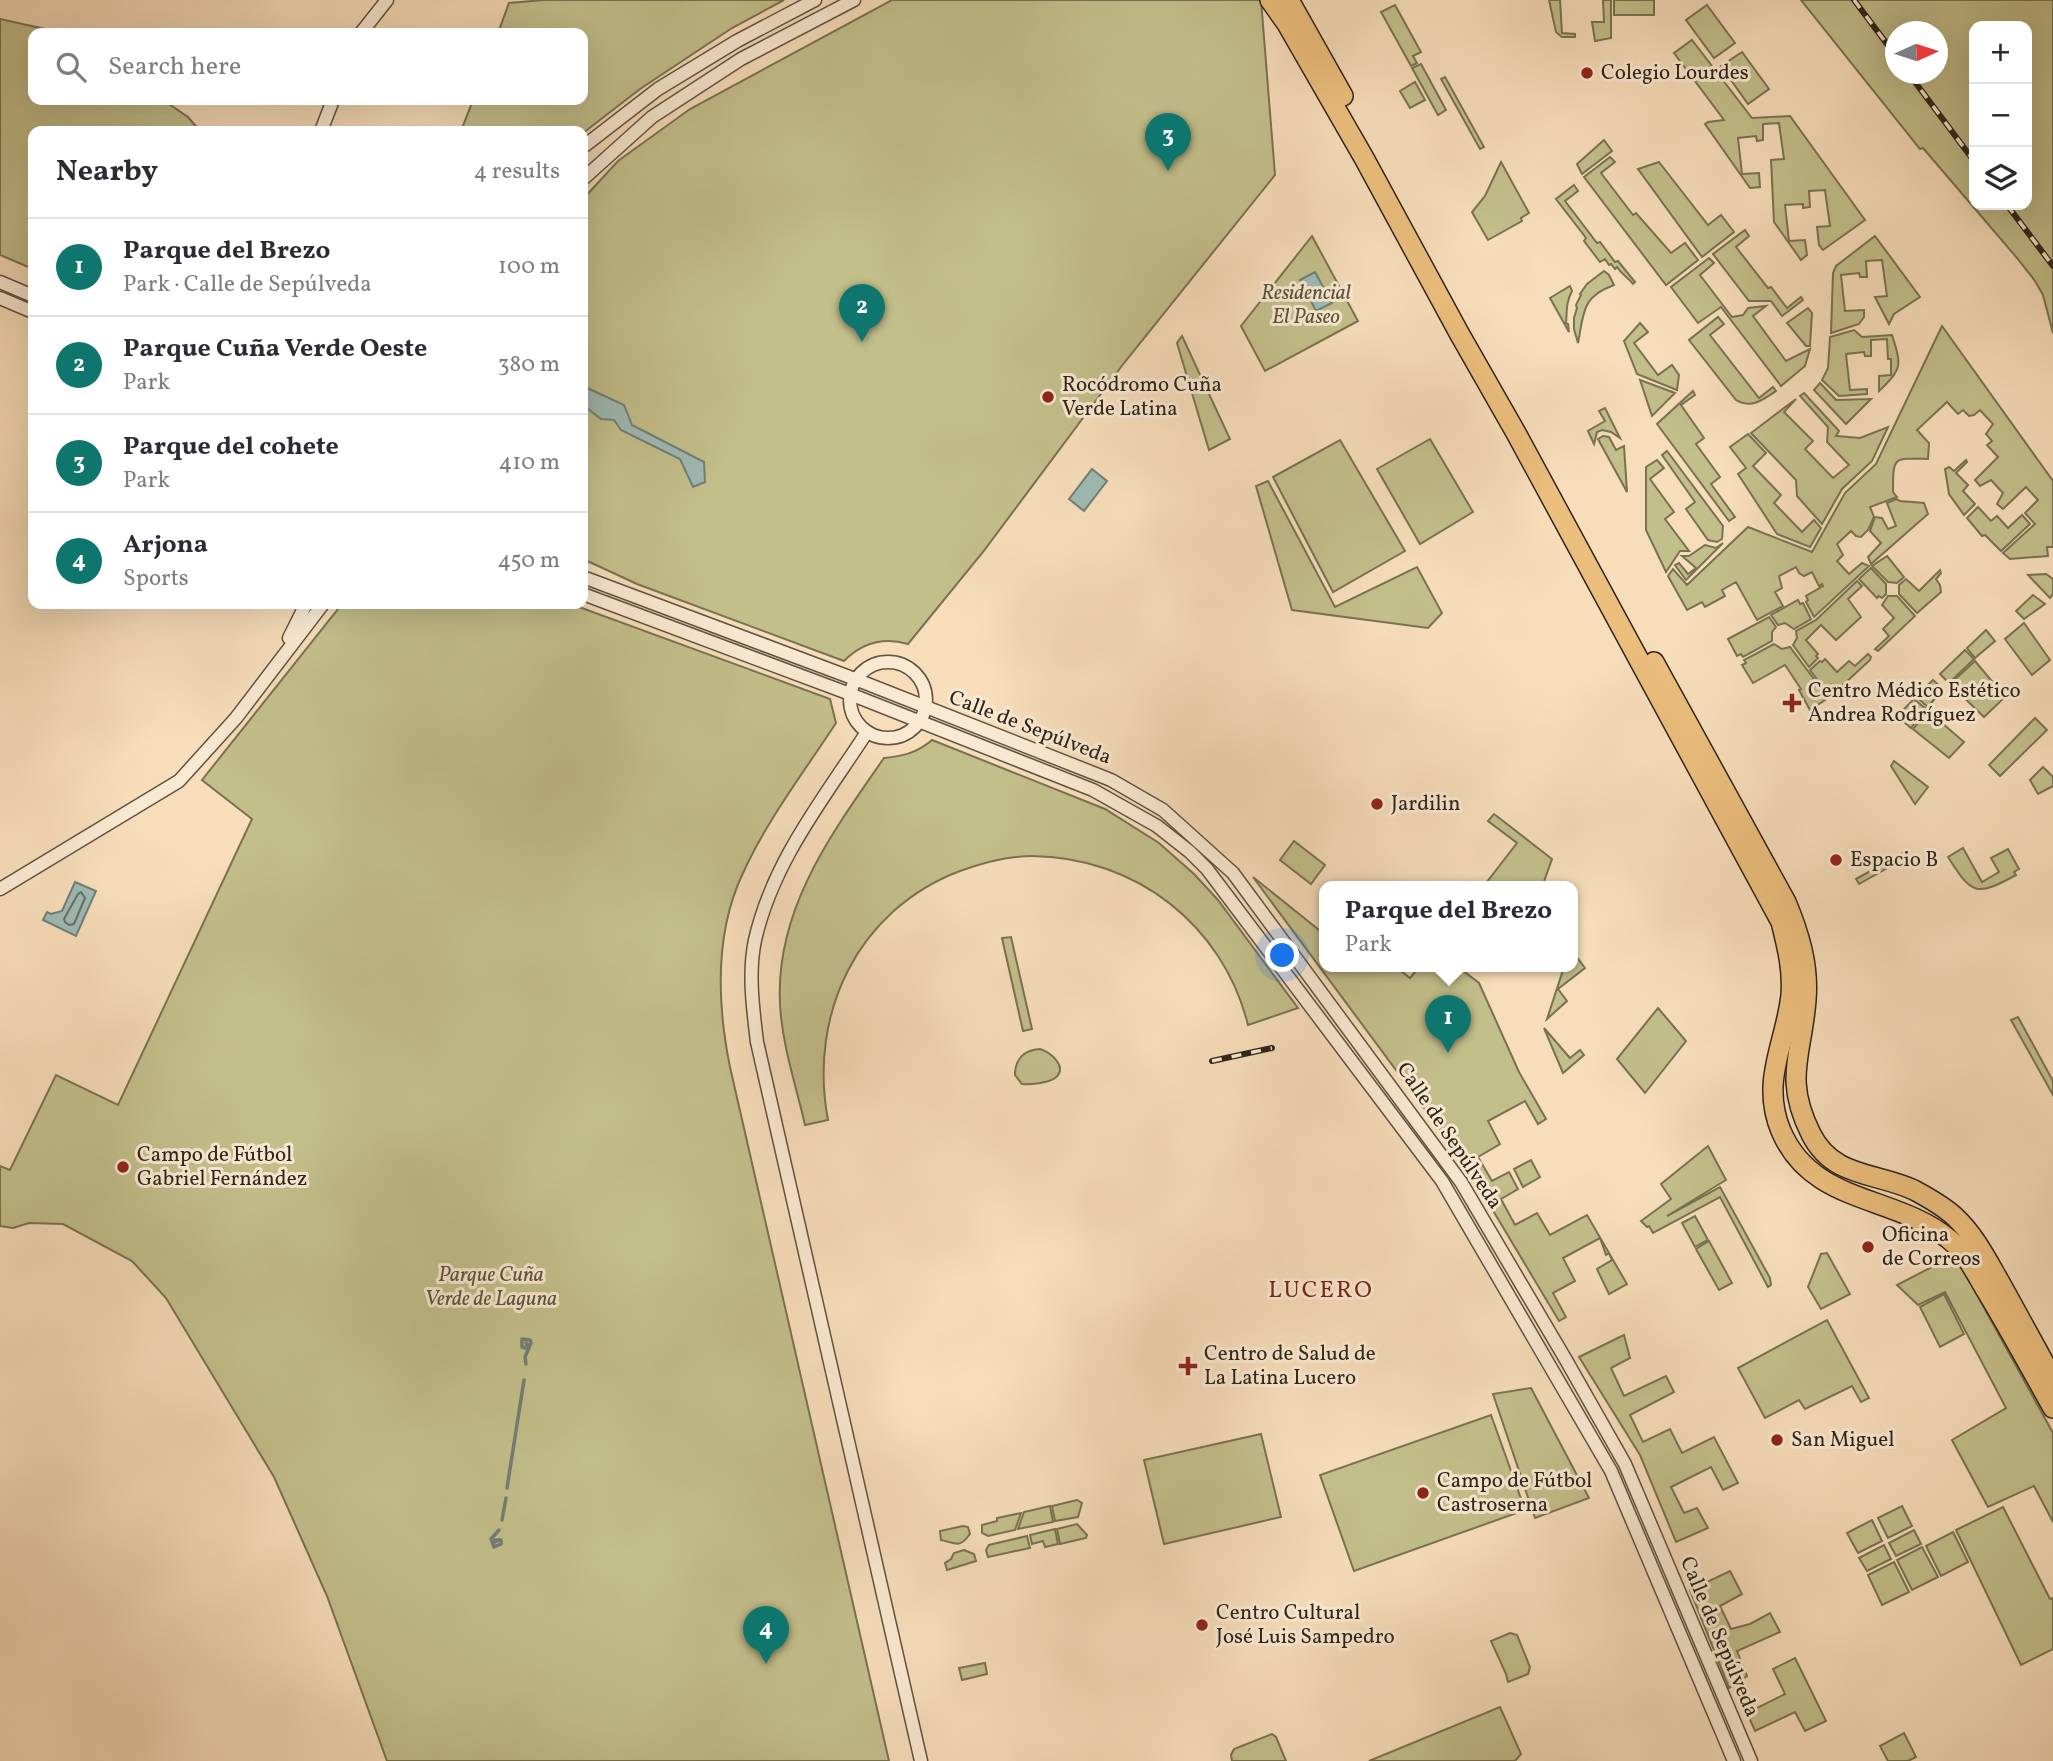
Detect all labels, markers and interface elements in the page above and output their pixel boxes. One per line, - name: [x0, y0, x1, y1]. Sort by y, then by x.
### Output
- north arrow: [1885, 21, 1948, 84]
- map controls: [1969, 21, 2032, 210]
- button: +: [1969, 21, 2032, 84]
- search box: [28, 28, 588, 105]
- icon: search: [52, 48, 90, 86]
- text: Search here: [108, 49, 241, 85]
- place label: Colegio Lourdes: [1601, 59, 1749, 88]
- marker: Colegio Lourdes: [1579, 65, 1595, 81]
- button: −: [1969, 84, 2032, 147]
- pin: 3: [1145, 113, 1191, 171]
- button: layers: [1969, 147, 2032, 210]
- text: Nearby: [56, 151, 158, 193]
- text: 4 results: [474, 156, 560, 188]
- text: Parque del Brezo: [123, 233, 330, 269]
- text: 1: [74, 251, 84, 283]
- text: 100 m: [498, 251, 560, 283]
- text: Park · Calle de Sepúlveda: [123, 269, 372, 301]
- park label: Residencial El Paseo: [1261, 279, 1351, 332]
- pin: 2: [839, 284, 885, 342]
- text: Parque Cuña Verde Oeste: [123, 331, 427, 367]
- text: 2: [73, 349, 85, 381]
- text: 380 m: [498, 349, 560, 381]
- text: Park: [123, 367, 170, 399]
- place label: Rocódromo Cuña Verde Latina: [1062, 371, 1222, 424]
- marker: Rocódromo Cuña Verde Latina: [1040, 389, 1056, 405]
- text: Parque del cohete: [123, 429, 339, 465]
- text: 3: [73, 447, 85, 479]
- text: 410 m: [499, 447, 560, 479]
- text: Park: [123, 465, 170, 497]
- text: Arjona: [123, 527, 208, 563]
- text: 4: [72, 545, 86, 577]
- text: 450 m: [498, 545, 560, 577]
- text: Sports: [123, 563, 189, 595]
- place label: Centro Médico Estético Andrea Rodríguez: [1808, 677, 2021, 730]
- street label: Calle de Sepúlveda: [945, 684, 1115, 772]
- marker: Centro Médico Estético Andrea Rodríguez: [1782, 693, 1802, 713]
- place label: Jardilin: [1391, 790, 1460, 819]
- marker: Jardilin: [1369, 796, 1385, 812]
- place label: Espacio B: [1850, 846, 1938, 875]
- marker: Espacio B: [1828, 852, 1844, 868]
- popup: [1319, 881, 1578, 972]
- text: Parque del Brezo: [1345, 893, 1552, 929]
- text: Park: [1345, 929, 1392, 961]
- your location: [1265, 938, 1299, 972]
- pin: 1: [1425, 995, 1471, 1053]
- street label: Calle de Sepúlveda: [1389, 1057, 1509, 1215]
- place label: Campo de Fútbol Gabriel Fernández: [137, 1141, 307, 1194]
- marker: Campo de Fútbol Gabriel Fernández: [115, 1159, 131, 1175]
- place label: Oficina de Correos: [1882, 1221, 1981, 1274]
- marker: Oficina de Correos: [1860, 1239, 1876, 1255]
- park label: Parque Cuña Verde de Laguna: [425, 1261, 557, 1314]
- district label: LUCERO: [1268, 1274, 1374, 1308]
- place label: Centro de Salud de La Latina Lucero: [1204, 1340, 1376, 1393]
- marker: Centro de Salud de La Latina Lucero: [1178, 1356, 1198, 1376]
- place label: San Miguel: [1791, 1426, 1894, 1455]
- marker: San Miguel: [1769, 1432, 1785, 1448]
- place label: Campo de Fútbol Castroserna: [1437, 1467, 1592, 1520]
- marker: Campo de Fútbol Castroserna: [1415, 1485, 1431, 1501]
- street label: Calle de Sepúlveda: [1672, 1552, 1766, 1722]
- place label: Centro Cultural José Luis Sampedro: [1216, 1599, 1395, 1652]
- pin: 4: [743, 1606, 789, 1664]
- marker: Centro Cultural José Luis Sampedro: [1194, 1617, 1210, 1633]

